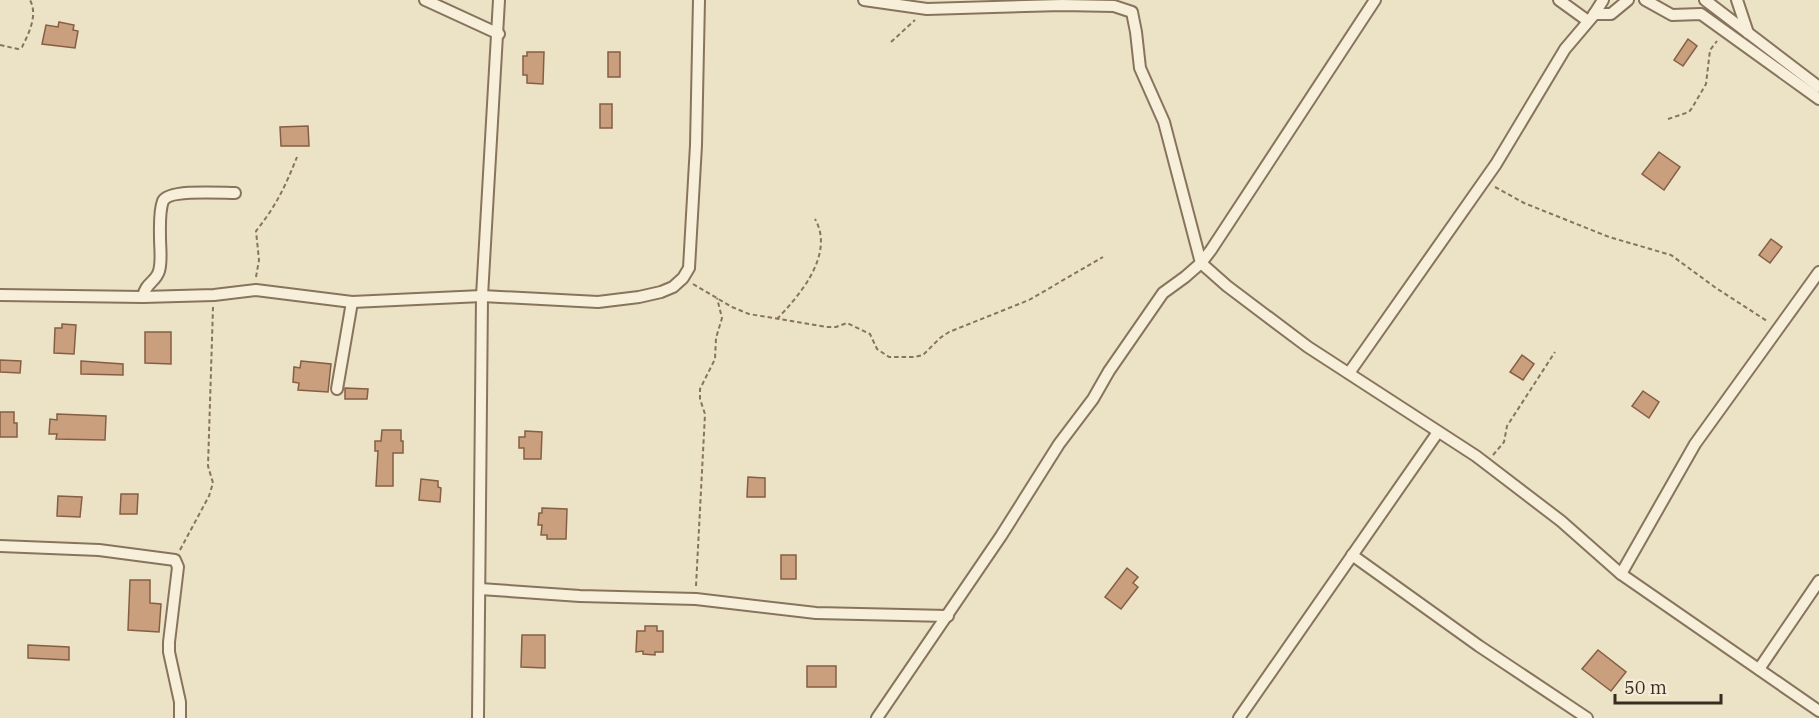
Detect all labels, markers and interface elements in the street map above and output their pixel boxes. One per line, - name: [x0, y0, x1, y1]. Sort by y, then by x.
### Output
- scale bar: [1615, 667, 1722, 705]
- text: 50 m: [1624, 676, 1667, 699]

